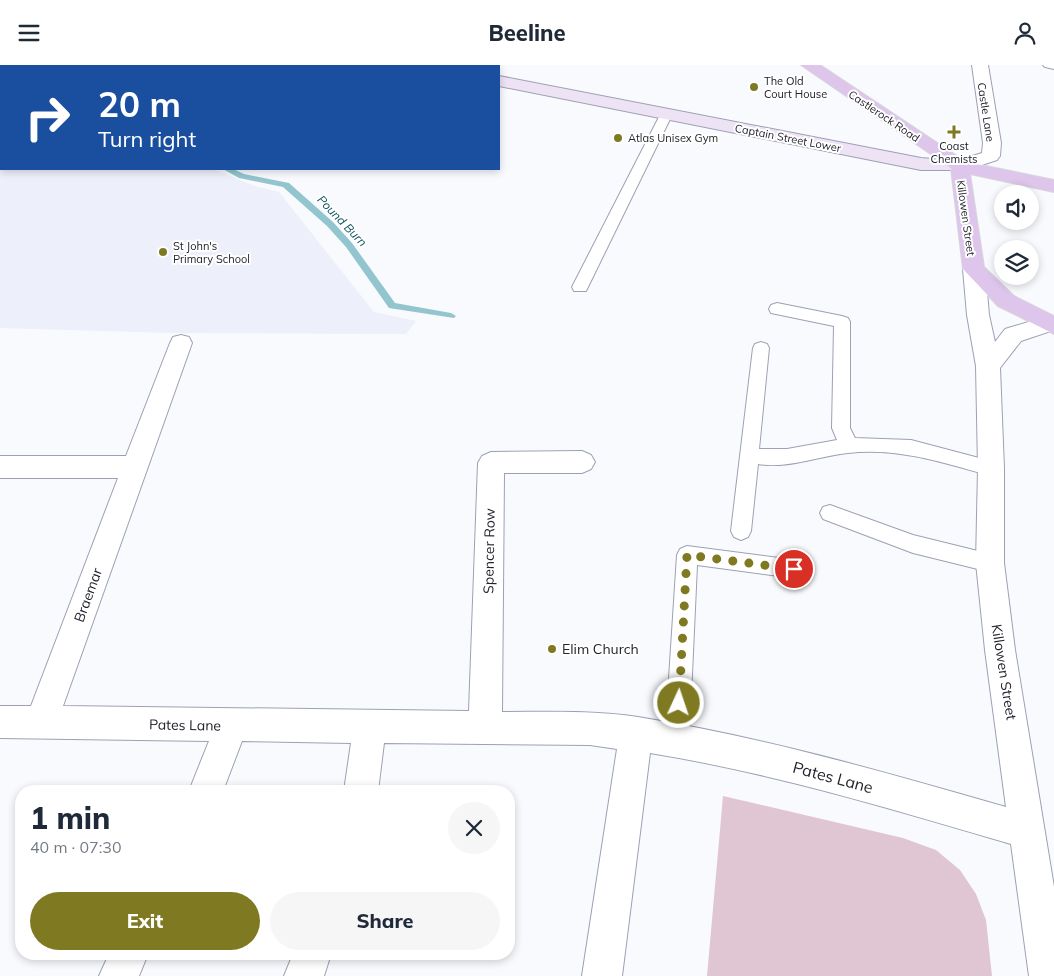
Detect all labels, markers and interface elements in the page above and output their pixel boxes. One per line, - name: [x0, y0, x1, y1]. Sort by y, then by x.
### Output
- icon: menu: [15, 19, 43, 47]
- text: Beeline: [488, 19, 566, 47]
- icon: person: [1011, 19, 1039, 47]
- place label: The Old Court House: [764, 74, 827, 101]
- marker: The Old Court House: [748, 81, 760, 93]
- street label: Castle Lane: [974, 81, 998, 143]
- text: 20 m: [98, 82, 181, 126]
- icon: right: [15, 85, 80, 150]
- street label: Castlerock Road: [846, 87, 922, 145]
- street label: Captain Street Lower: [734, 121, 842, 155]
- text: Turn right: [98, 125, 196, 153]
- marker: Coast Chemists: [948, 126, 960, 138]
- place label: Atlas Unisex Gym: [628, 131, 718, 145]
- marker: Atlas Unisex Gym: [612, 132, 624, 144]
- place label: Coast Chemists: [931, 139, 977, 166]
- street label: Killowen Street: [954, 179, 978, 257]
- map controls: [994, 185, 1039, 285]
- button: sound: [994, 185, 1039, 230]
- water label: Pound Burn: [314, 192, 370, 249]
- place label: St John's Primary School: [173, 239, 250, 266]
- button: layers: [994, 240, 1039, 285]
- marker: St John's Primary School: [157, 246, 169, 258]
- street label: Spencer Row: [479, 508, 499, 594]
- pin: [773, 548, 815, 590]
- icon: arrive: [780, 555, 808, 583]
- street label: Braemar: [70, 565, 106, 625]
- street label: Killowen Street: [988, 623, 1020, 721]
- place label: Elim Church: [562, 640, 639, 658]
- marker: Elim Church: [546, 643, 558, 655]
- position arrow: [652, 676, 704, 728]
- street label: Pates Lane: [149, 715, 221, 735]
- street label: Pates Lane: [791, 757, 875, 797]
- text: 1 min: [30, 799, 110, 837]
- button: close: [448, 802, 500, 854]
- text: 40 m · 07:30: [30, 837, 122, 857]
- button: Exit: [30, 892, 260, 950]
- button: Share: [270, 892, 500, 950]

